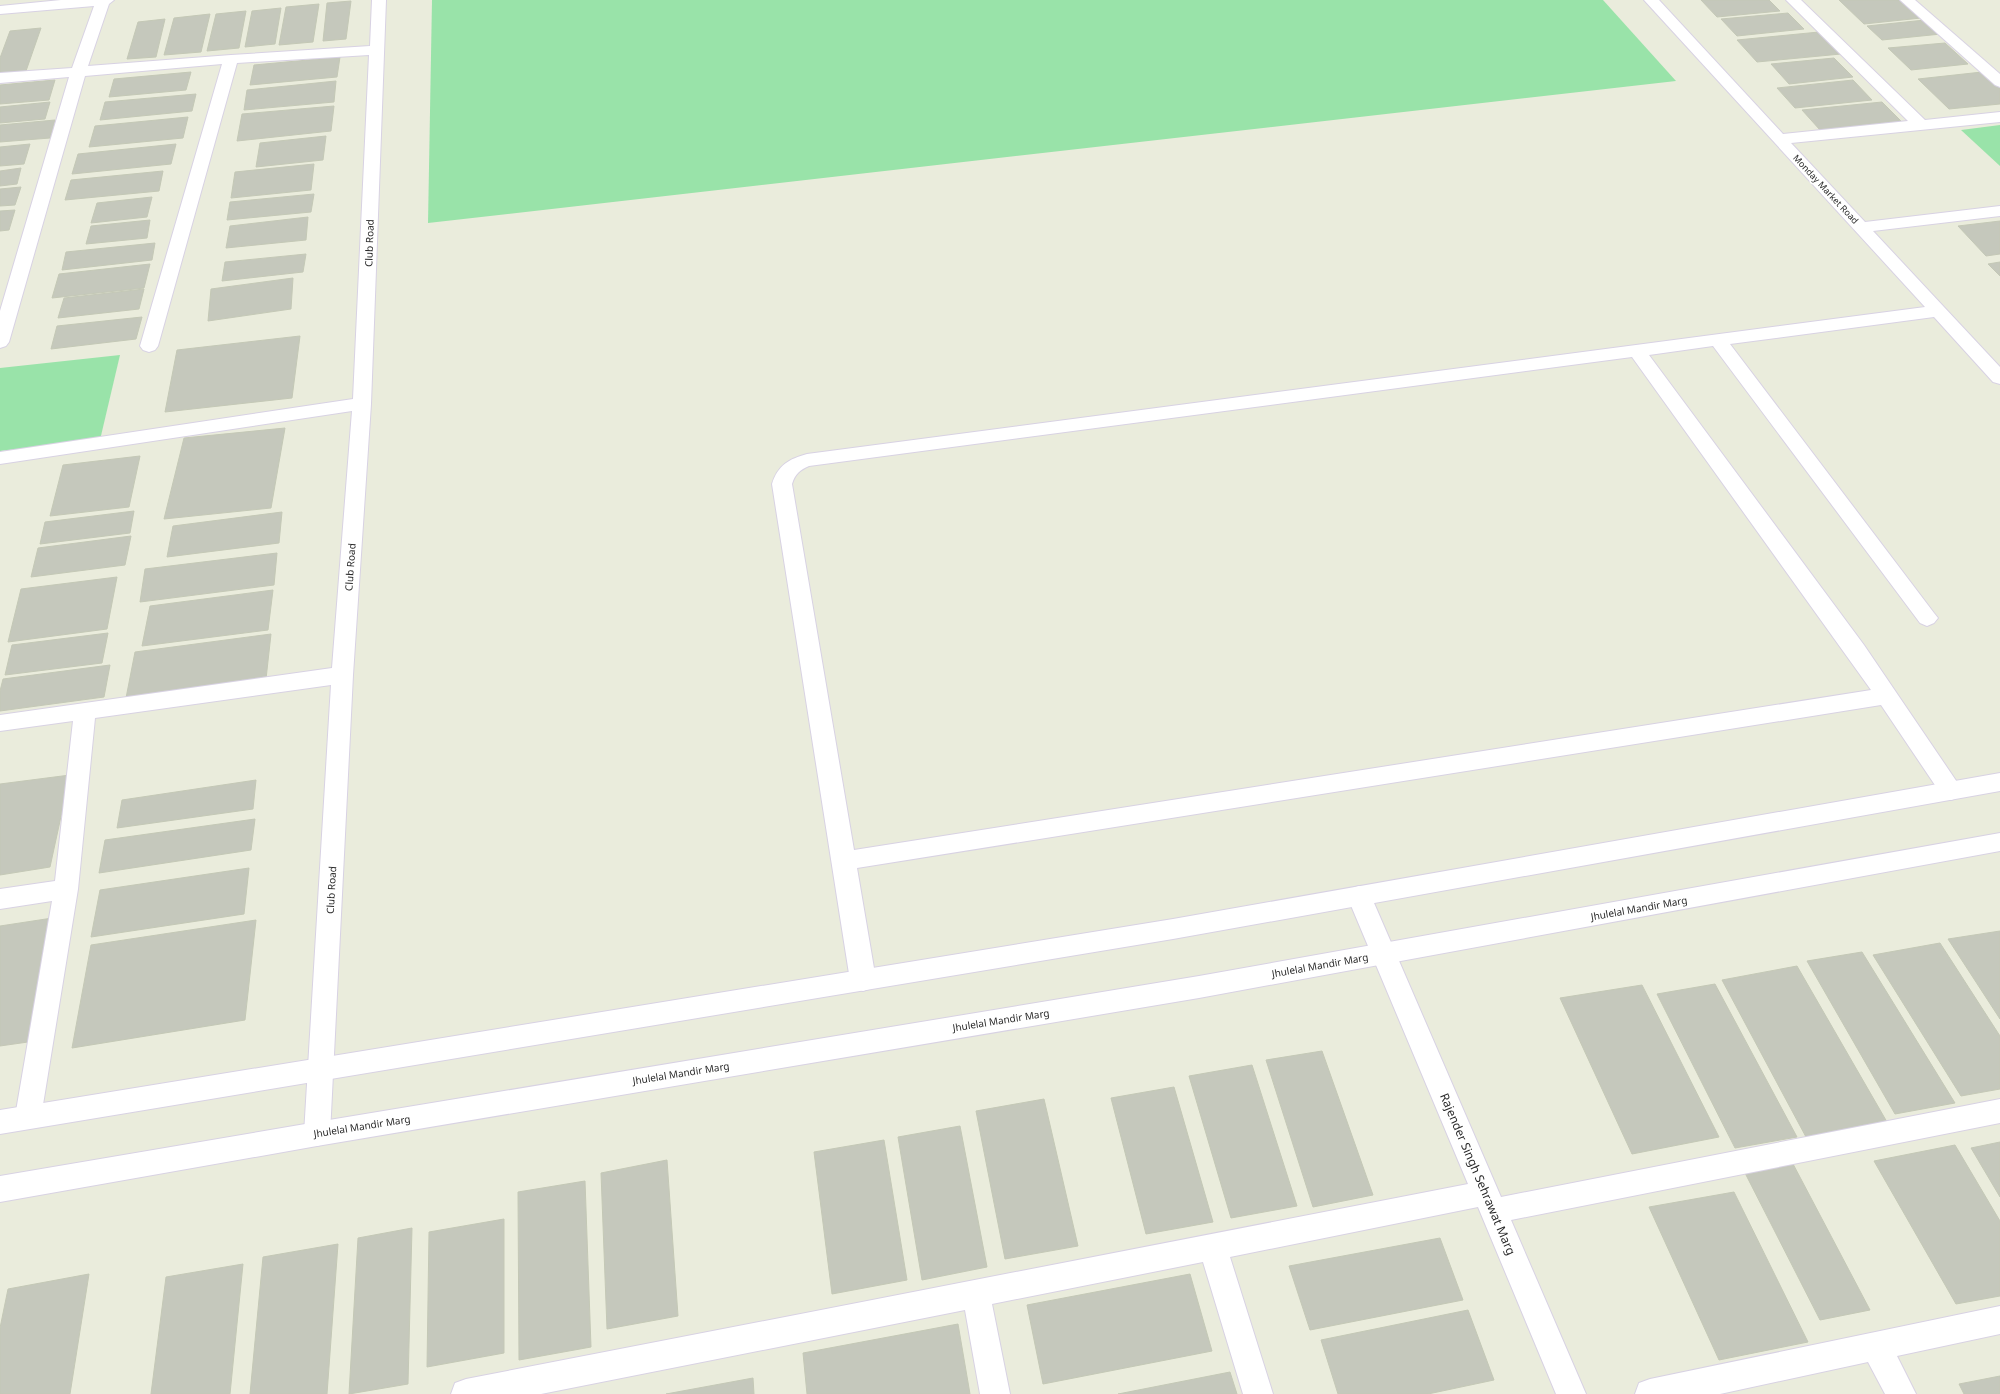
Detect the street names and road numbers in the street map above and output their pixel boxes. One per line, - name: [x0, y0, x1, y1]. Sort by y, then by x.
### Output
- street label: Monday Market Road: [1790, 151, 1862, 227]
- street label: Club Road: [361, 219, 377, 267]
- street label: Club Road: [341, 543, 359, 591]
- street label: Club Road: [323, 866, 339, 914]
- street label: Jhulelal Mandir Marg: [1589, 893, 1688, 924]
- street label: Jhulelal Mandir Marg: [1270, 950, 1369, 981]
- street label: Jhulelal Mandir Marg: [951, 1005, 1050, 1035]
- street label: Jhulelal Mandir Marg: [631, 1058, 730, 1088]
- street label: Rajender Singh Sehrawat Marg: [1436, 1090, 1520, 1258]
- street label: Jhulelal Mandir Marg: [312, 1111, 411, 1141]

